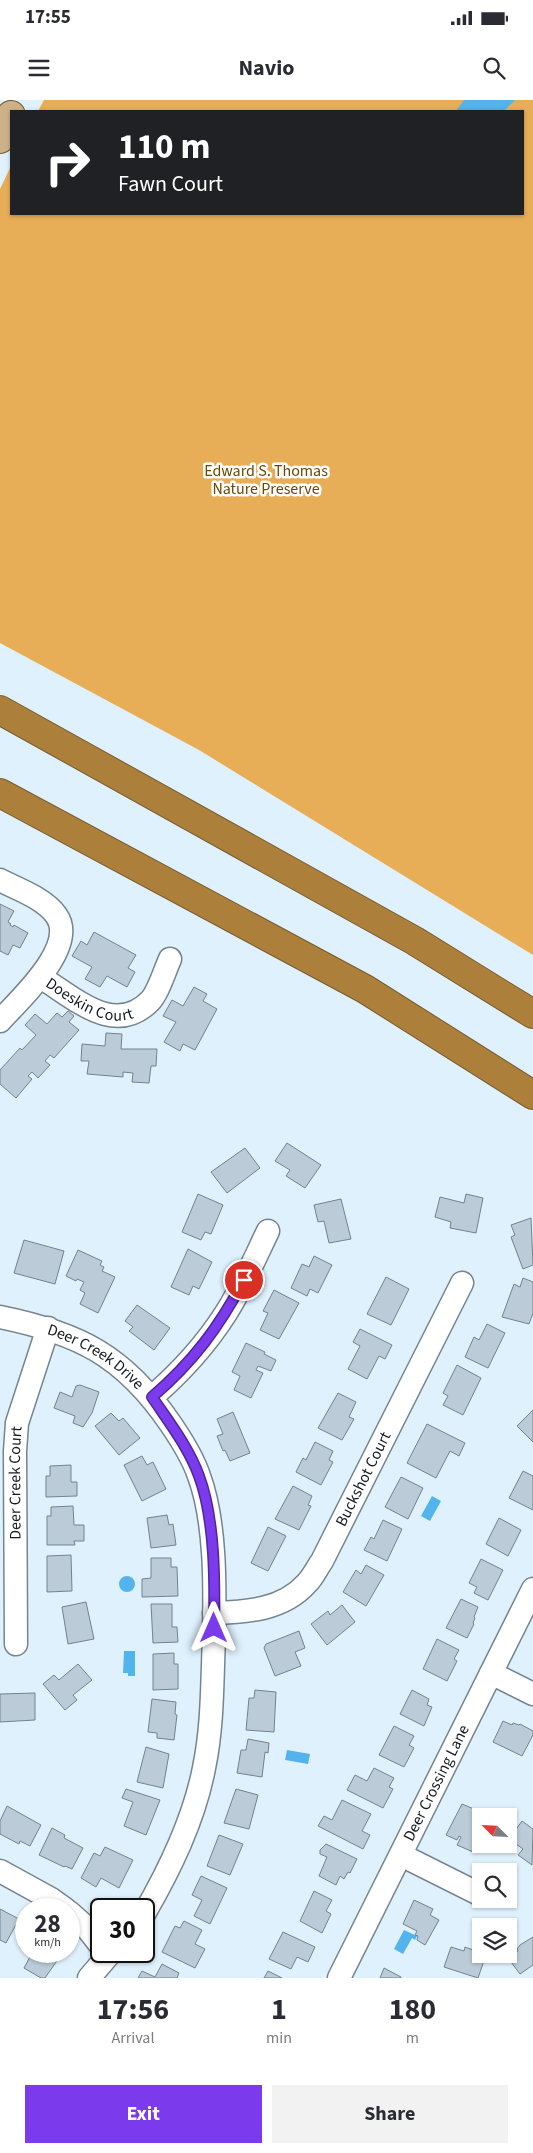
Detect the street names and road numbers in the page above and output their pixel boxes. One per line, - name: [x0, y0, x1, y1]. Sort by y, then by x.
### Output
- street label: Doeskin Court: [41, 972, 137, 1027]
- street label: Deer Creek Drive: [45, 1319, 149, 1394]
- street label: Deer Creek Court: [4, 1425, 28, 1540]
- street label: Buckshot Court: [330, 1428, 397, 1530]
- street label: Deer Crossing Lane: [398, 1721, 475, 1845]

